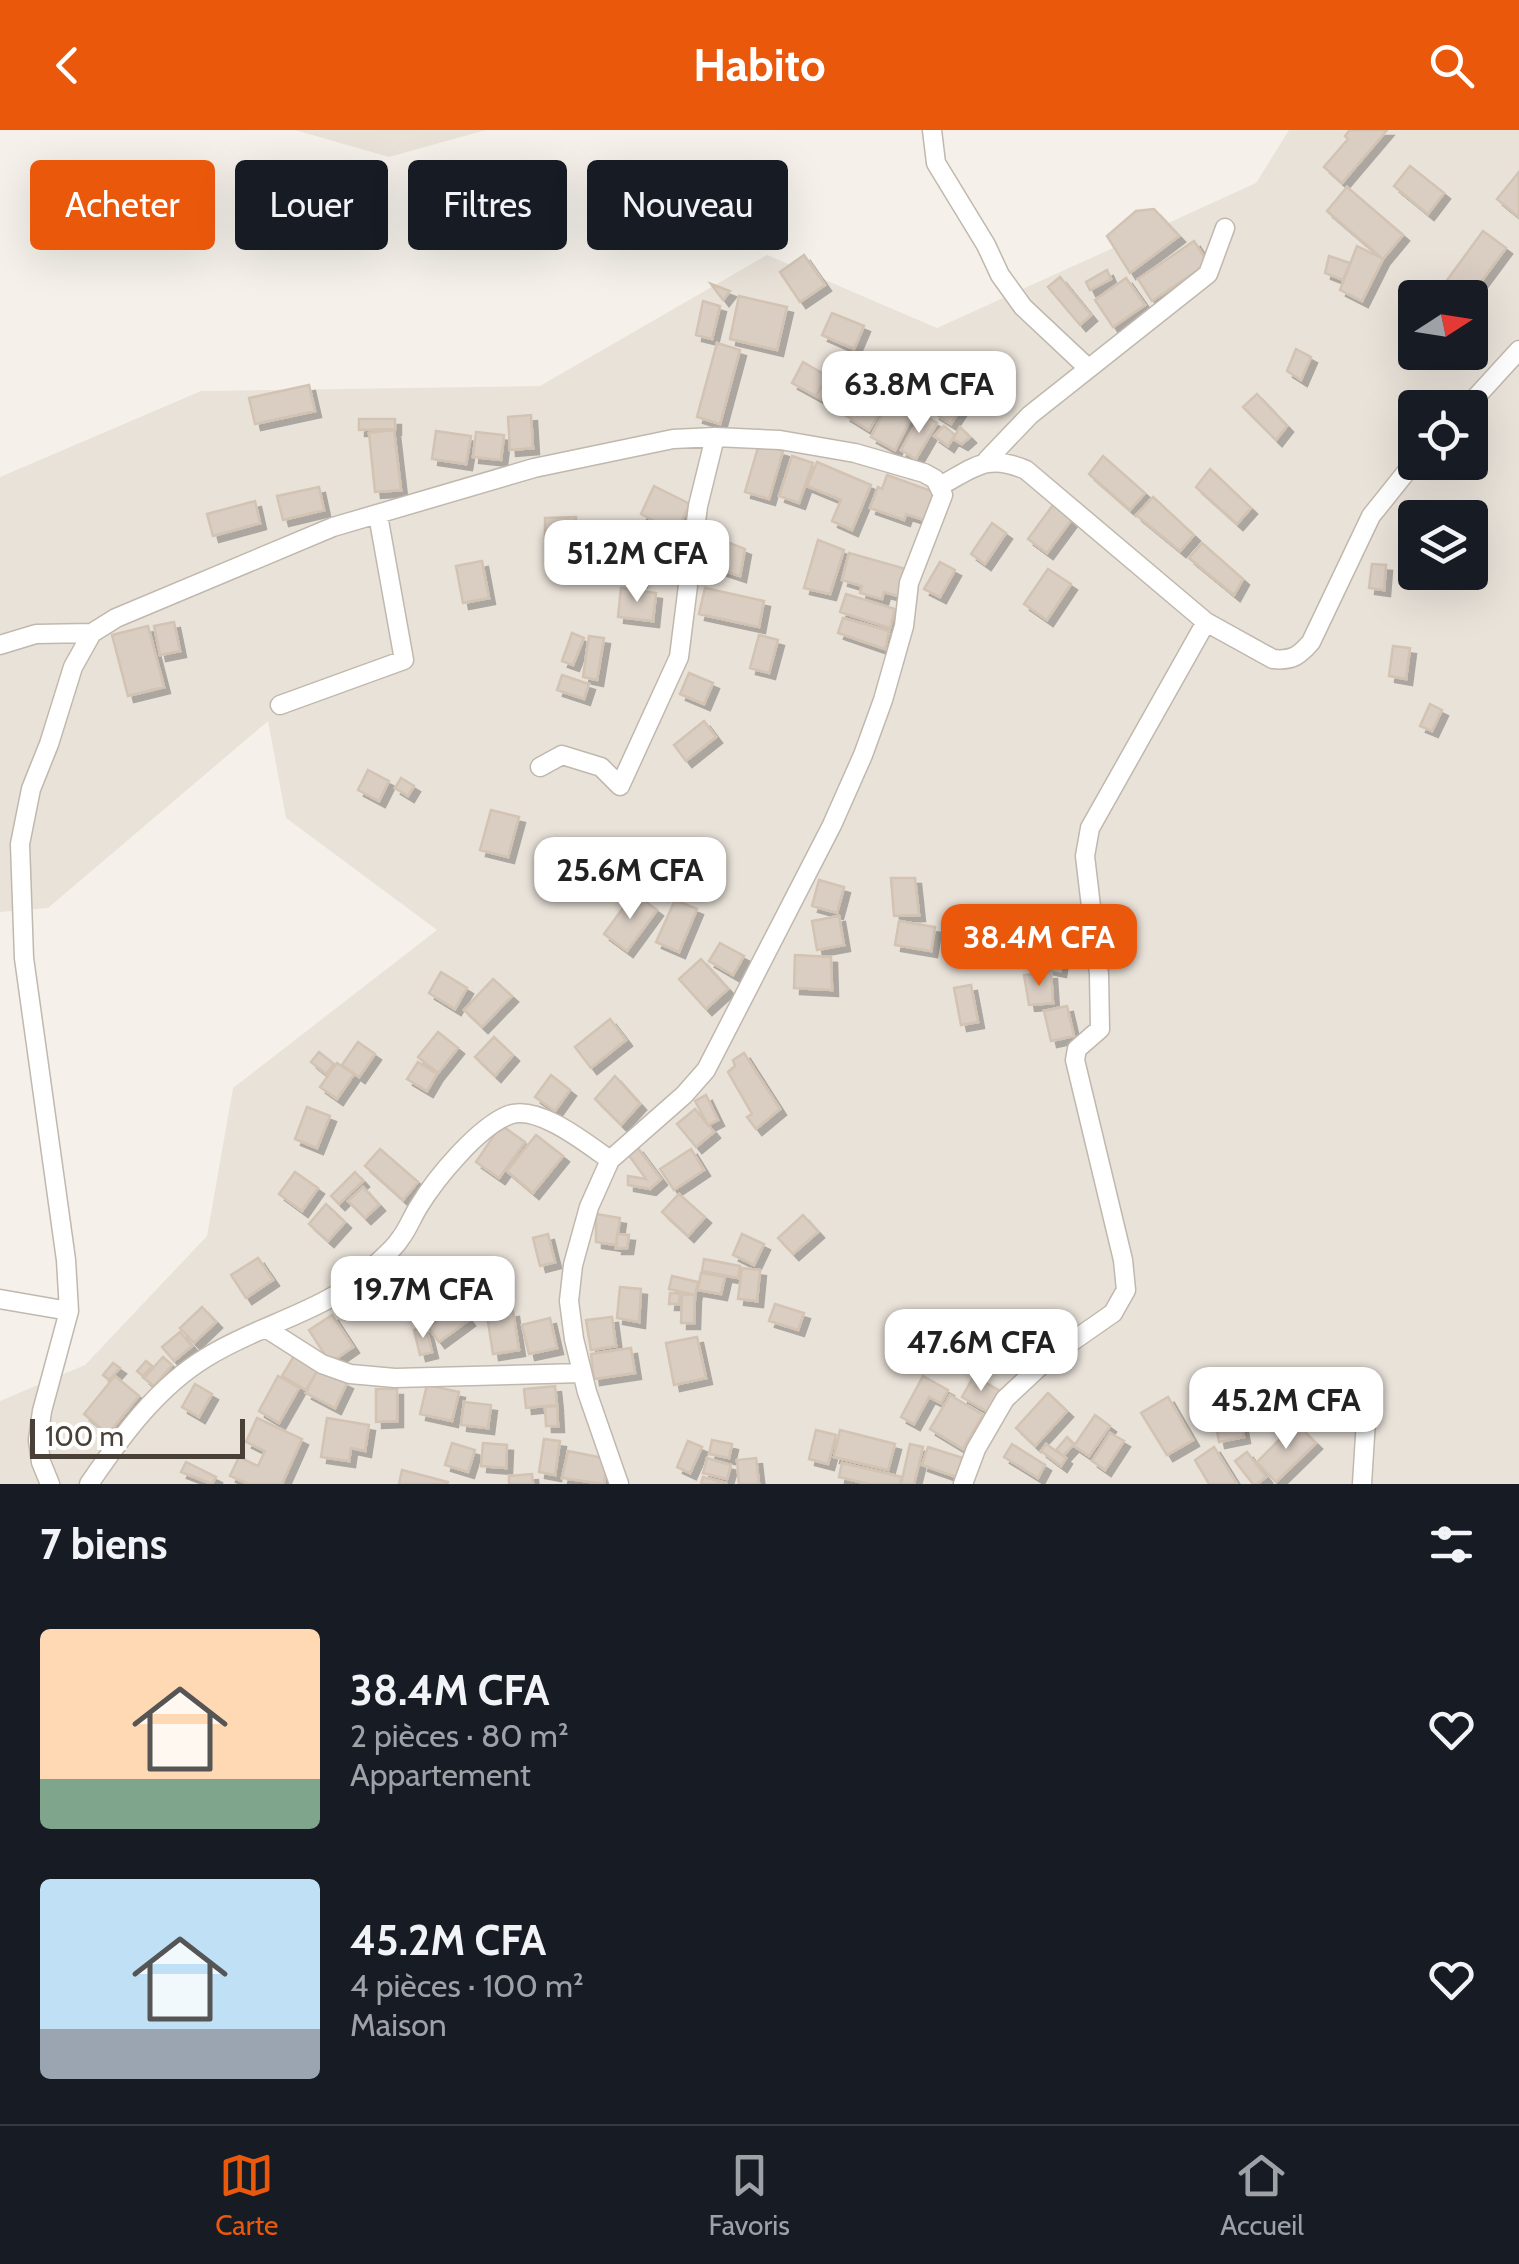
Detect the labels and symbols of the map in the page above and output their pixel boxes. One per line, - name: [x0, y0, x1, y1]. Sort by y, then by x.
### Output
- north arrow: [1398, 280, 1488, 370]
- pin: 63.8M CFA: [805, 351, 1033, 436]
- pin: 51.2M CFA: [523, 520, 751, 605]
- pin: 25.6M CFA: [516, 837, 744, 922]
- pin: 38.4M CFA: [925, 904, 1153, 989]
- pin: 19.7M CFA: [309, 1256, 537, 1341]
- pin: 47.6M CFA: [867, 1309, 1095, 1394]
- pin: 45.2M CFA: [1172, 1367, 1400, 1452]
- scale bar: [30, 1414, 245, 1458]

